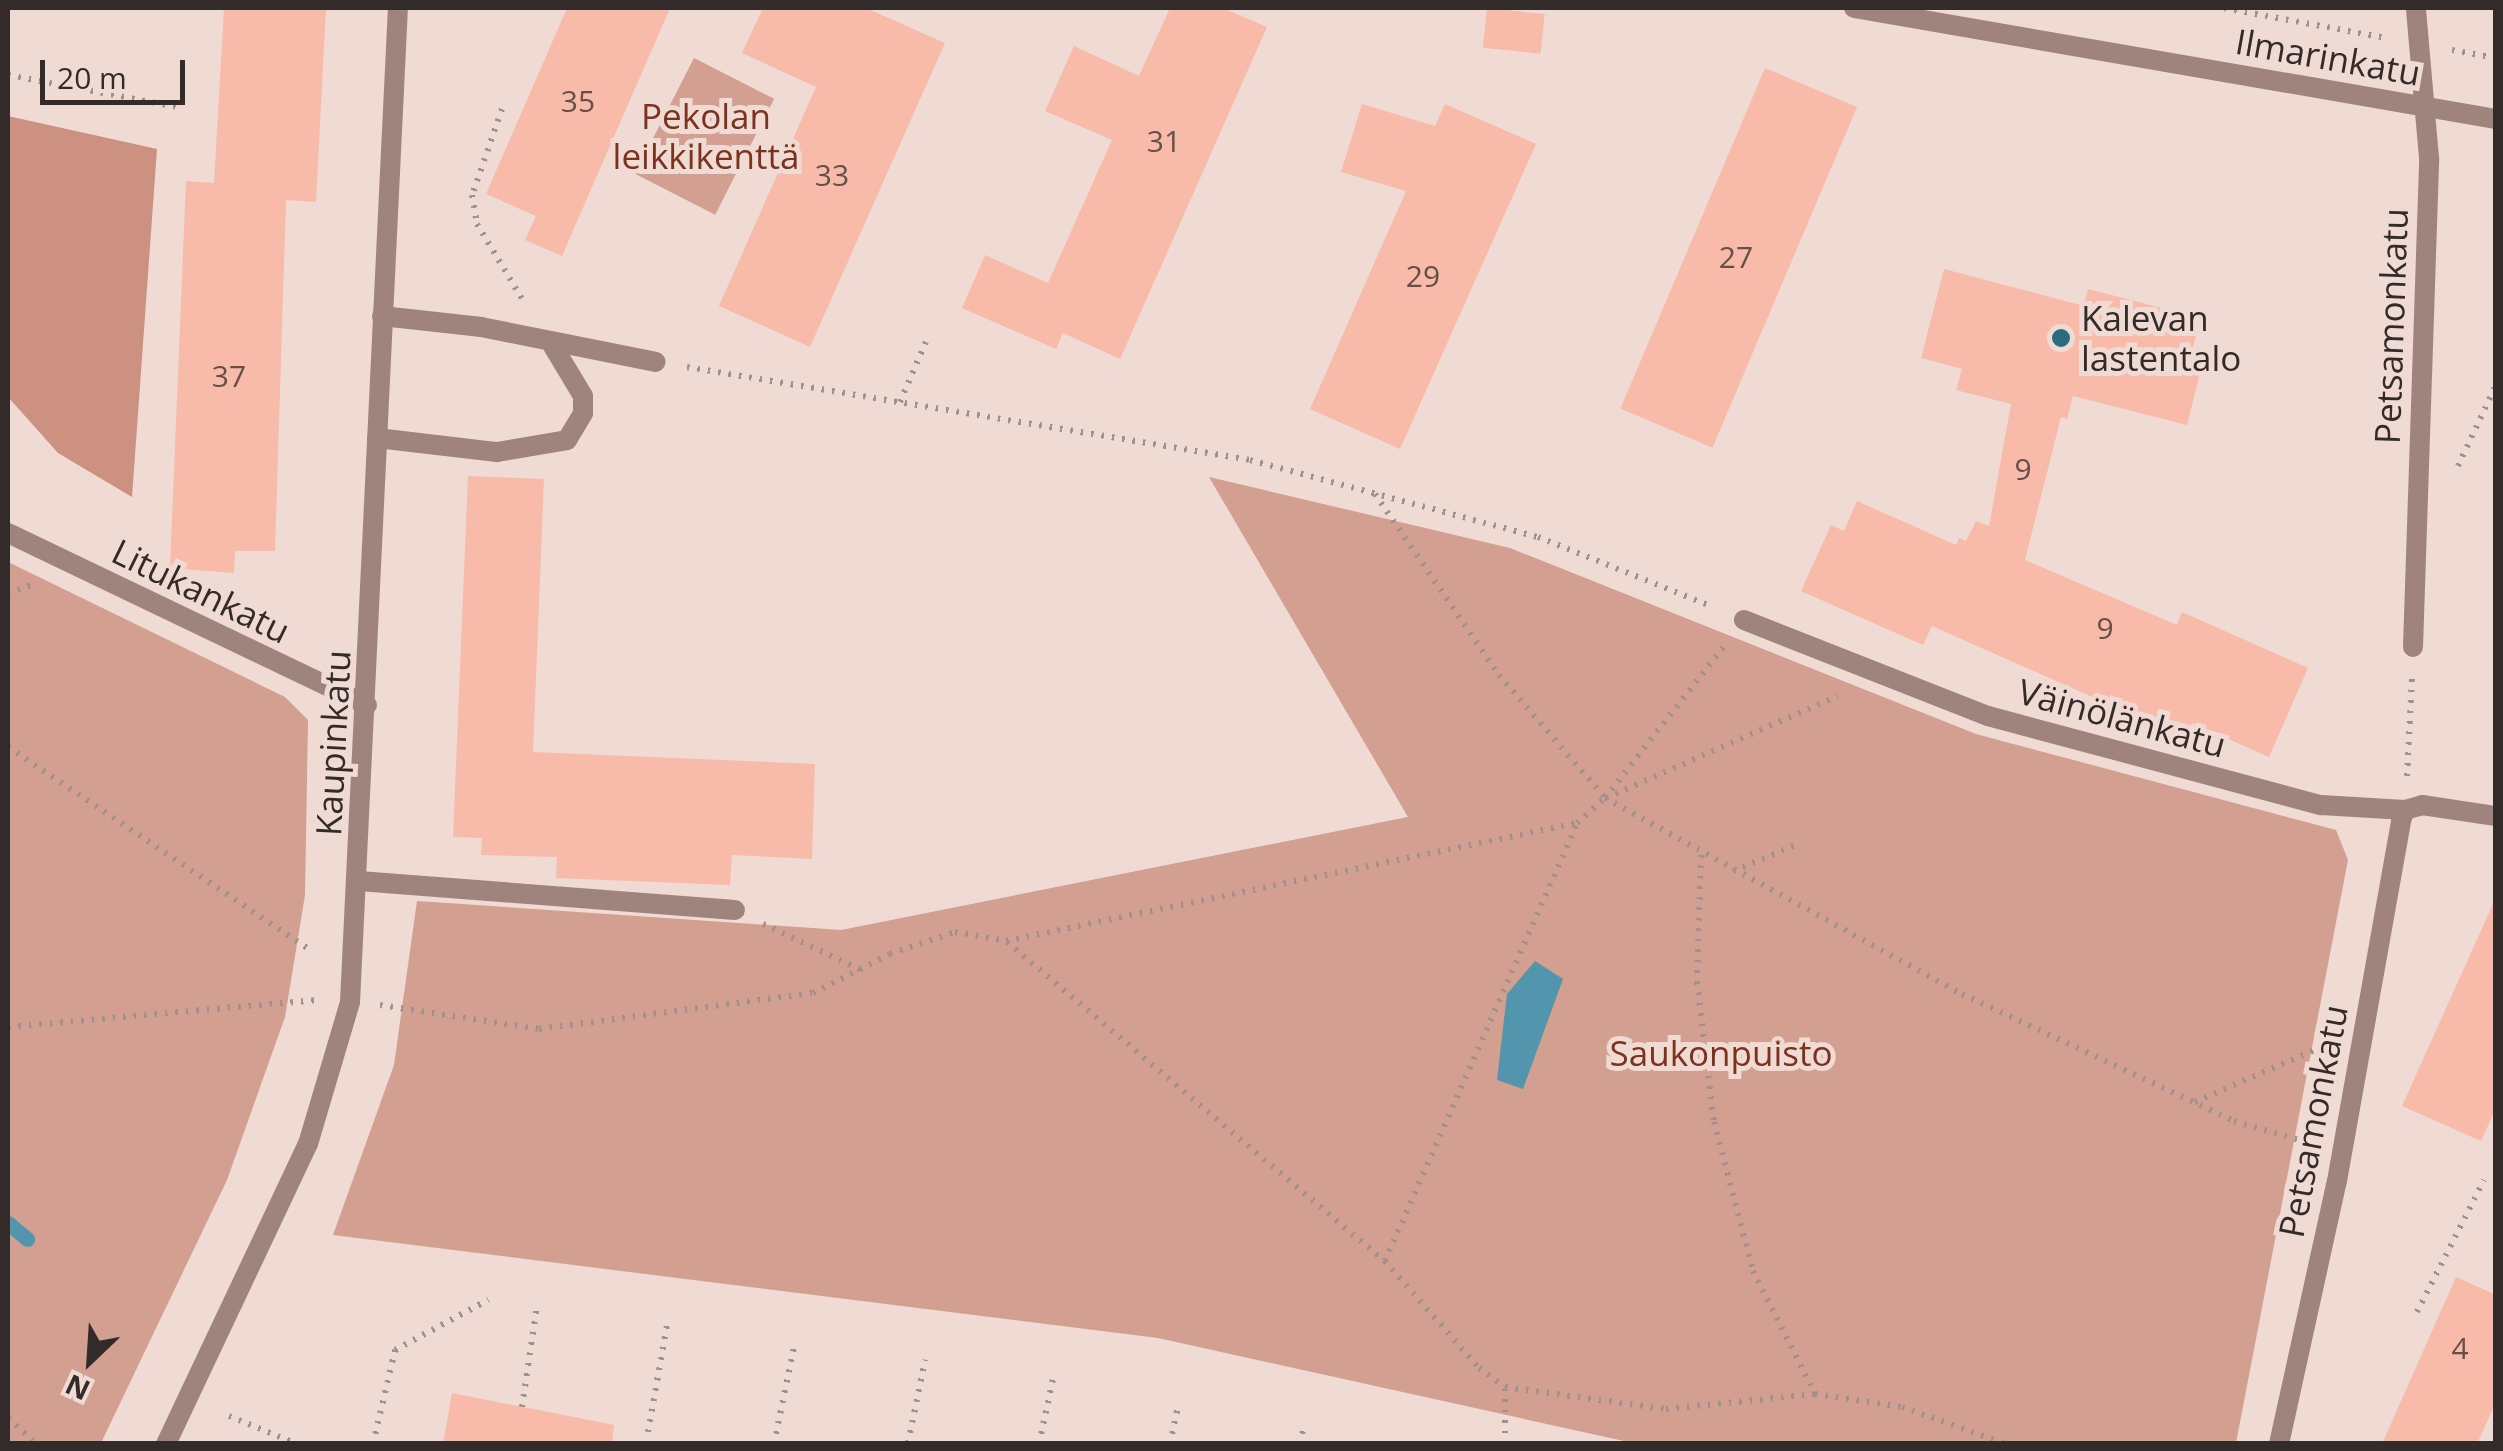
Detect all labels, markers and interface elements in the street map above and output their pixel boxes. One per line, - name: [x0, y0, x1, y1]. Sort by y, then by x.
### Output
- street label: Ilmarinkatu: [2232, 20, 2424, 94]
- scale bar: [45, 40, 190, 102]
- text: 20 m: [57, 57, 127, 98]
- house number: 35: [561, 83, 595, 119]
- park label: Pekolan leikkikenttä: [613, 95, 799, 177]
- house number: 31: [1147, 123, 1181, 159]
- house number: 33: [815, 157, 849, 193]
- street label: Petsamonkatu: [2366, 207, 2416, 445]
- house number: 27: [1719, 239, 1753, 275]
- house number: 29: [1406, 258, 1440, 294]
- place label: Kalevan lastentalo: [2081, 297, 2241, 379]
- marker: Kalevan lastentalo: [2050, 327, 2072, 349]
- house number: 37: [212, 358, 246, 394]
- house number: 9: [2014, 451, 2032, 487]
- street label: Litukankatu: [105, 530, 297, 652]
- house number: 9: [2096, 610, 2114, 646]
- street label: Kaupinkatu: [307, 649, 359, 837]
- street label: Väinölänkatu: [2014, 670, 2230, 766]
- street label: Petsamonkatu: [2270, 1001, 2356, 1241]
- park label: Saukonpuisto: [1610, 1032, 1832, 1074]
- north arrow: [40, 1311, 140, 1411]
- house number: 4: [2451, 1330, 2469, 1366]
- text: N: [59, 1366, 96, 1410]

